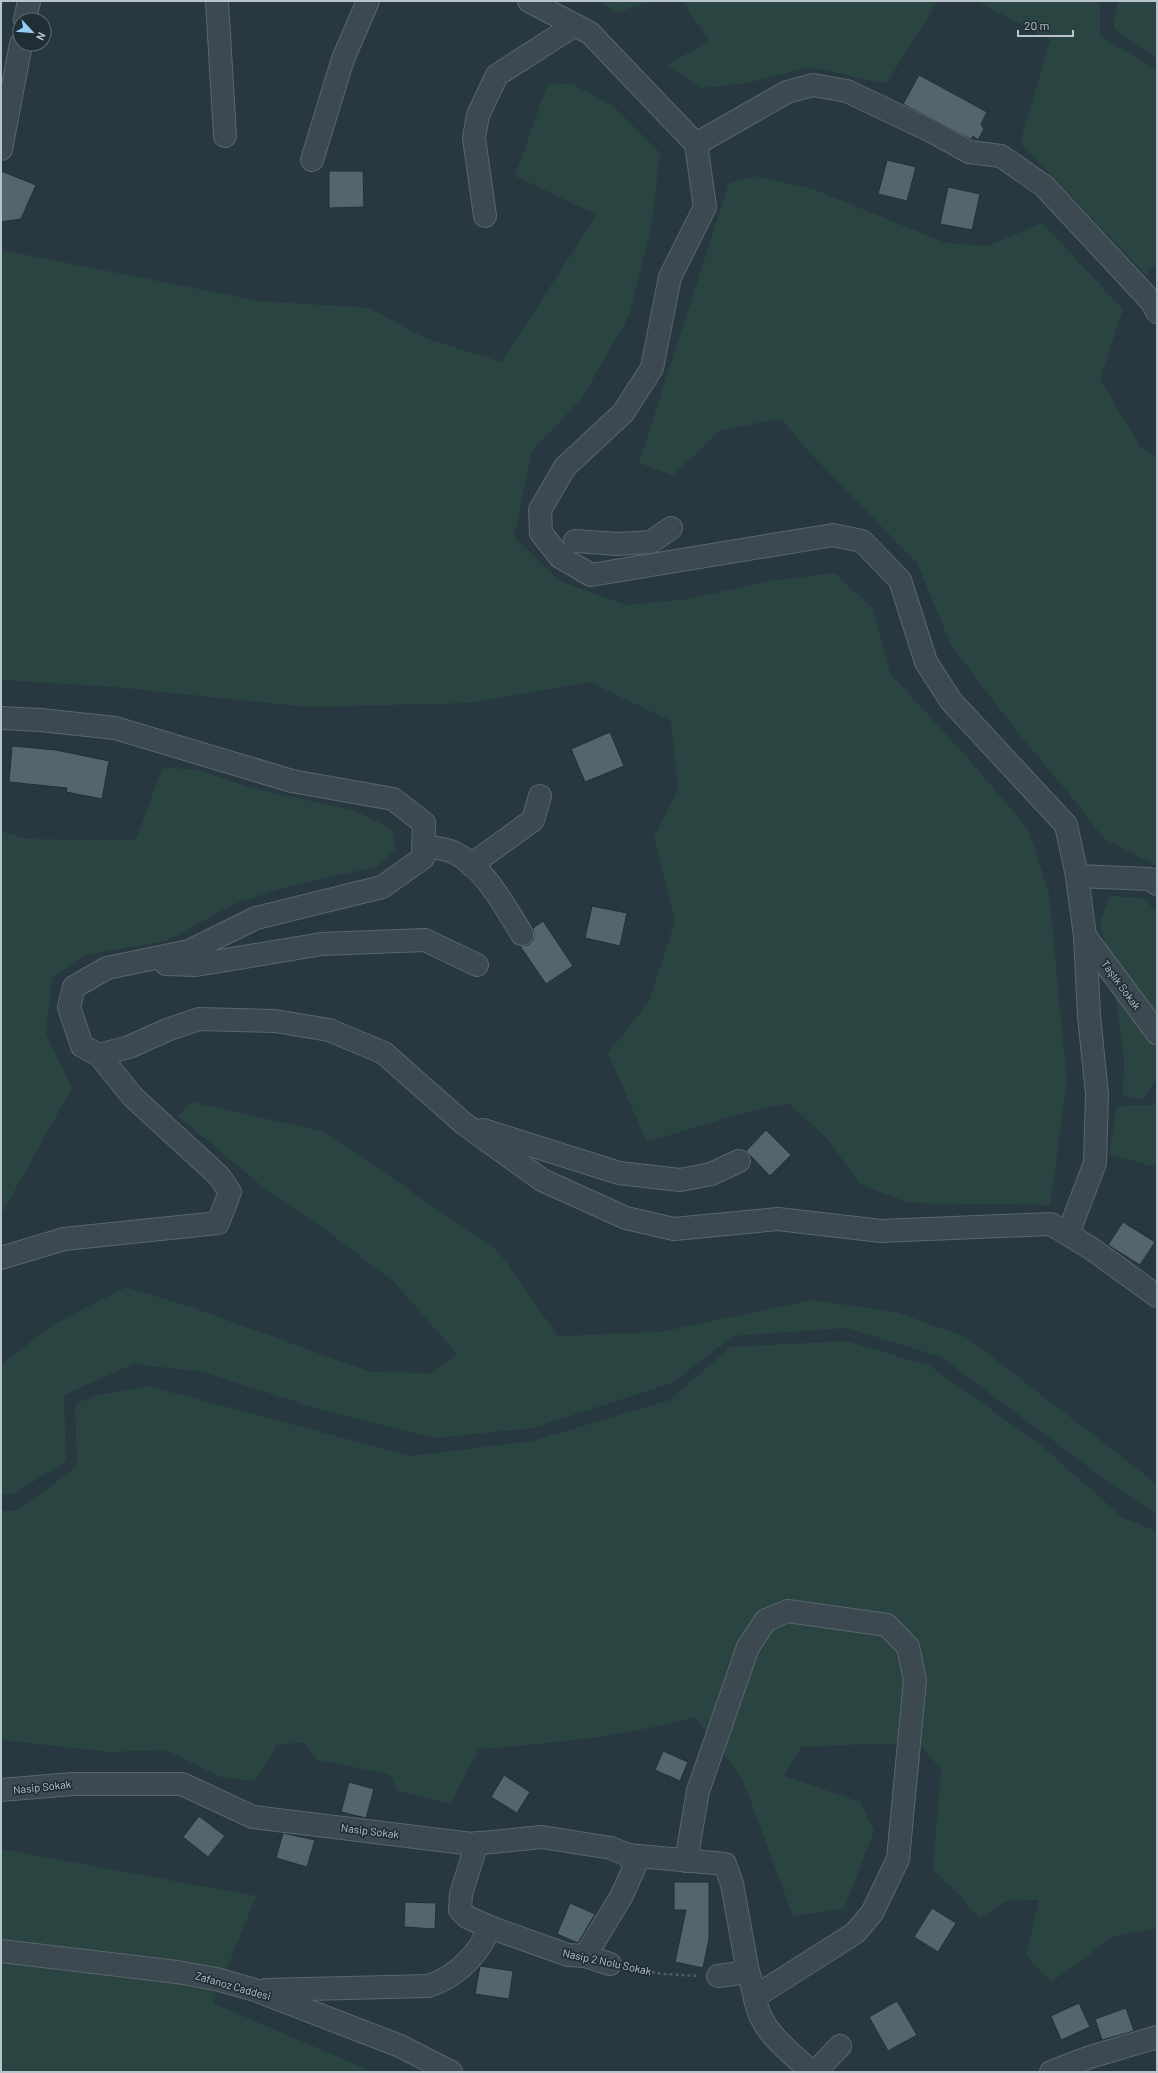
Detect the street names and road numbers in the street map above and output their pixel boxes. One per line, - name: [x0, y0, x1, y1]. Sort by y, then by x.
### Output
- street label: Taşlık Sokak: [1099, 957, 1144, 1013]
- street label: Nasip Sokak: [12, 1777, 72, 1796]
- street label: Nasip Sokak: [340, 1820, 400, 1841]
- street label: Nasip 2 Nolu Sokak: [561, 1946, 653, 1977]
- street label: Zafanoz Caddesi: [194, 1969, 273, 2003]

